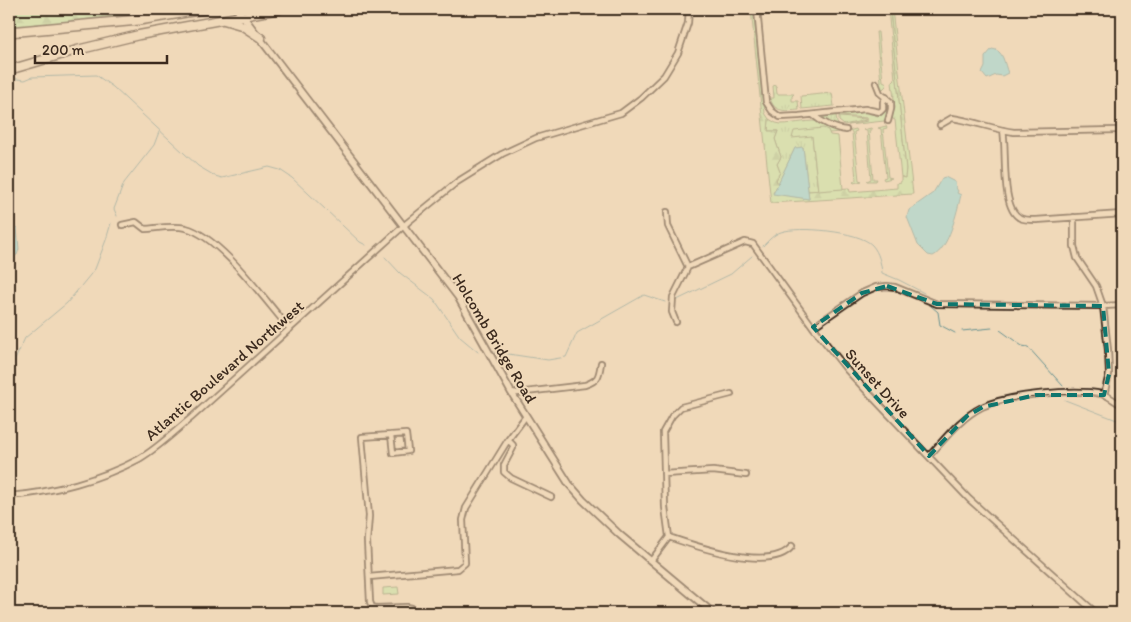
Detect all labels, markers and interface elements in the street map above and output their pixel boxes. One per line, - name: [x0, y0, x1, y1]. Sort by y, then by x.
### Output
- scale bar: [35, 32, 168, 64]
- text: 200 m: [42, 41, 85, 59]
- street label: Holcomb Bridge Road: [448, 270, 541, 407]
- street label: Atlantic Boulevard Northwest: [141, 296, 308, 445]
- street label: Sunset Drive: [841, 345, 914, 422]

